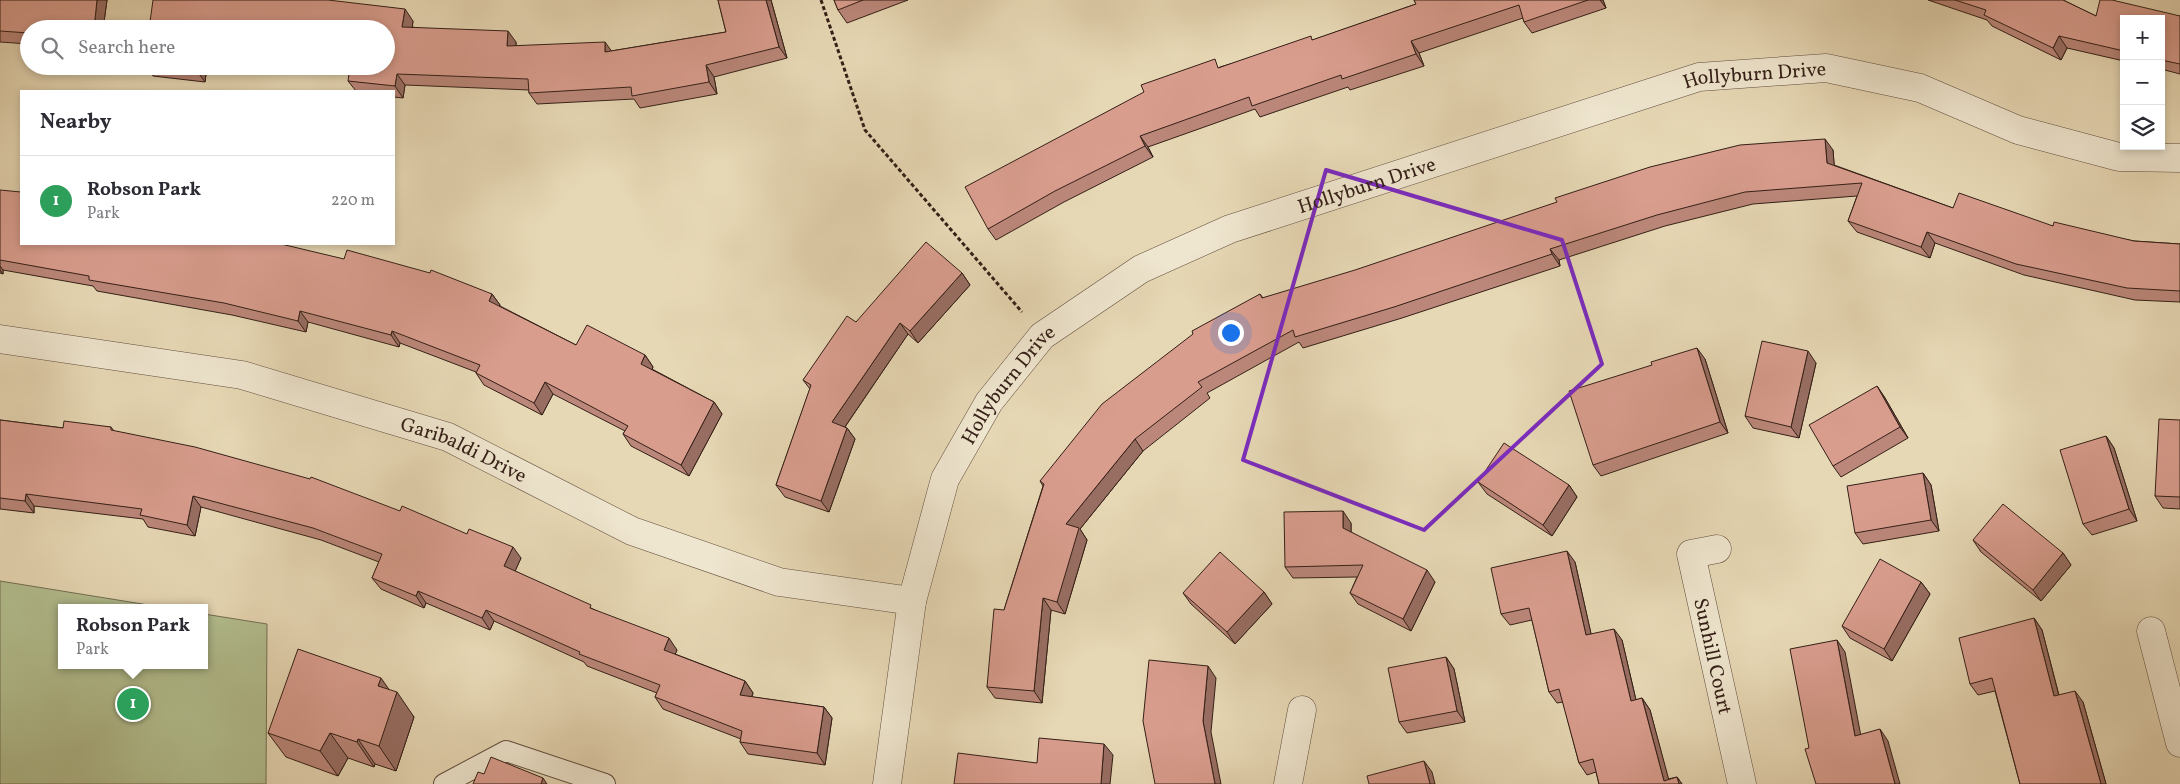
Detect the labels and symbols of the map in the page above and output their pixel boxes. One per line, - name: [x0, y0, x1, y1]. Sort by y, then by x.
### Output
- street label: Hollyburn Drive: [1680, 56, 1827, 97]
- street label: Hollyburn Drive: [1294, 151, 1440, 222]
- street label: Hollyburn Drive: [955, 319, 1061, 450]
- your location: [1218, 320, 1244, 346]
- street label: Garibaldi Drive: [397, 411, 531, 491]
- street label: Sunhill Court: [1685, 596, 1738, 717]
- pin: 1: [117, 685, 149, 723]

